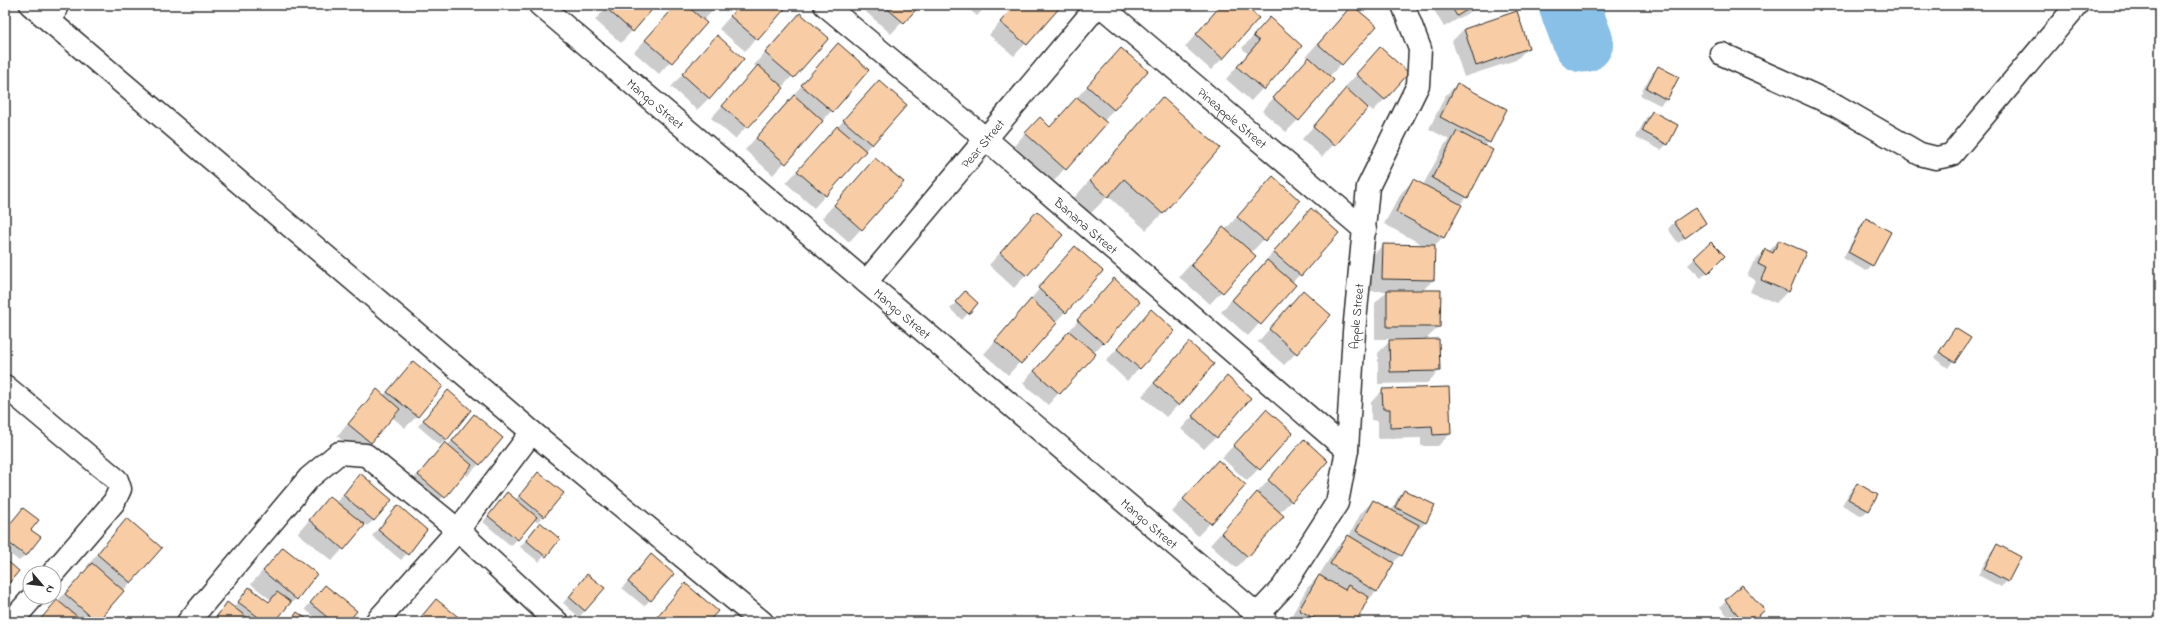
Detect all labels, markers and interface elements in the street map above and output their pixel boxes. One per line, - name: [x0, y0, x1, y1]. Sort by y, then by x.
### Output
- street label: Mango Street: [622, 75, 688, 135]
- street label: Pineapple Street: [1193, 84, 1271, 154]
- street label: Pear Street: [957, 115, 1010, 173]
- street label: Banana Street: [1049, 193, 1122, 260]
- street label: Apple Street: [1345, 282, 1370, 350]
- street label: Mango Street: [869, 284, 935, 345]
- street label: Mango Street: [1116, 494, 1182, 555]
- north arrow: [22, 565, 62, 605]
- text: N: [41, 582, 59, 596]

